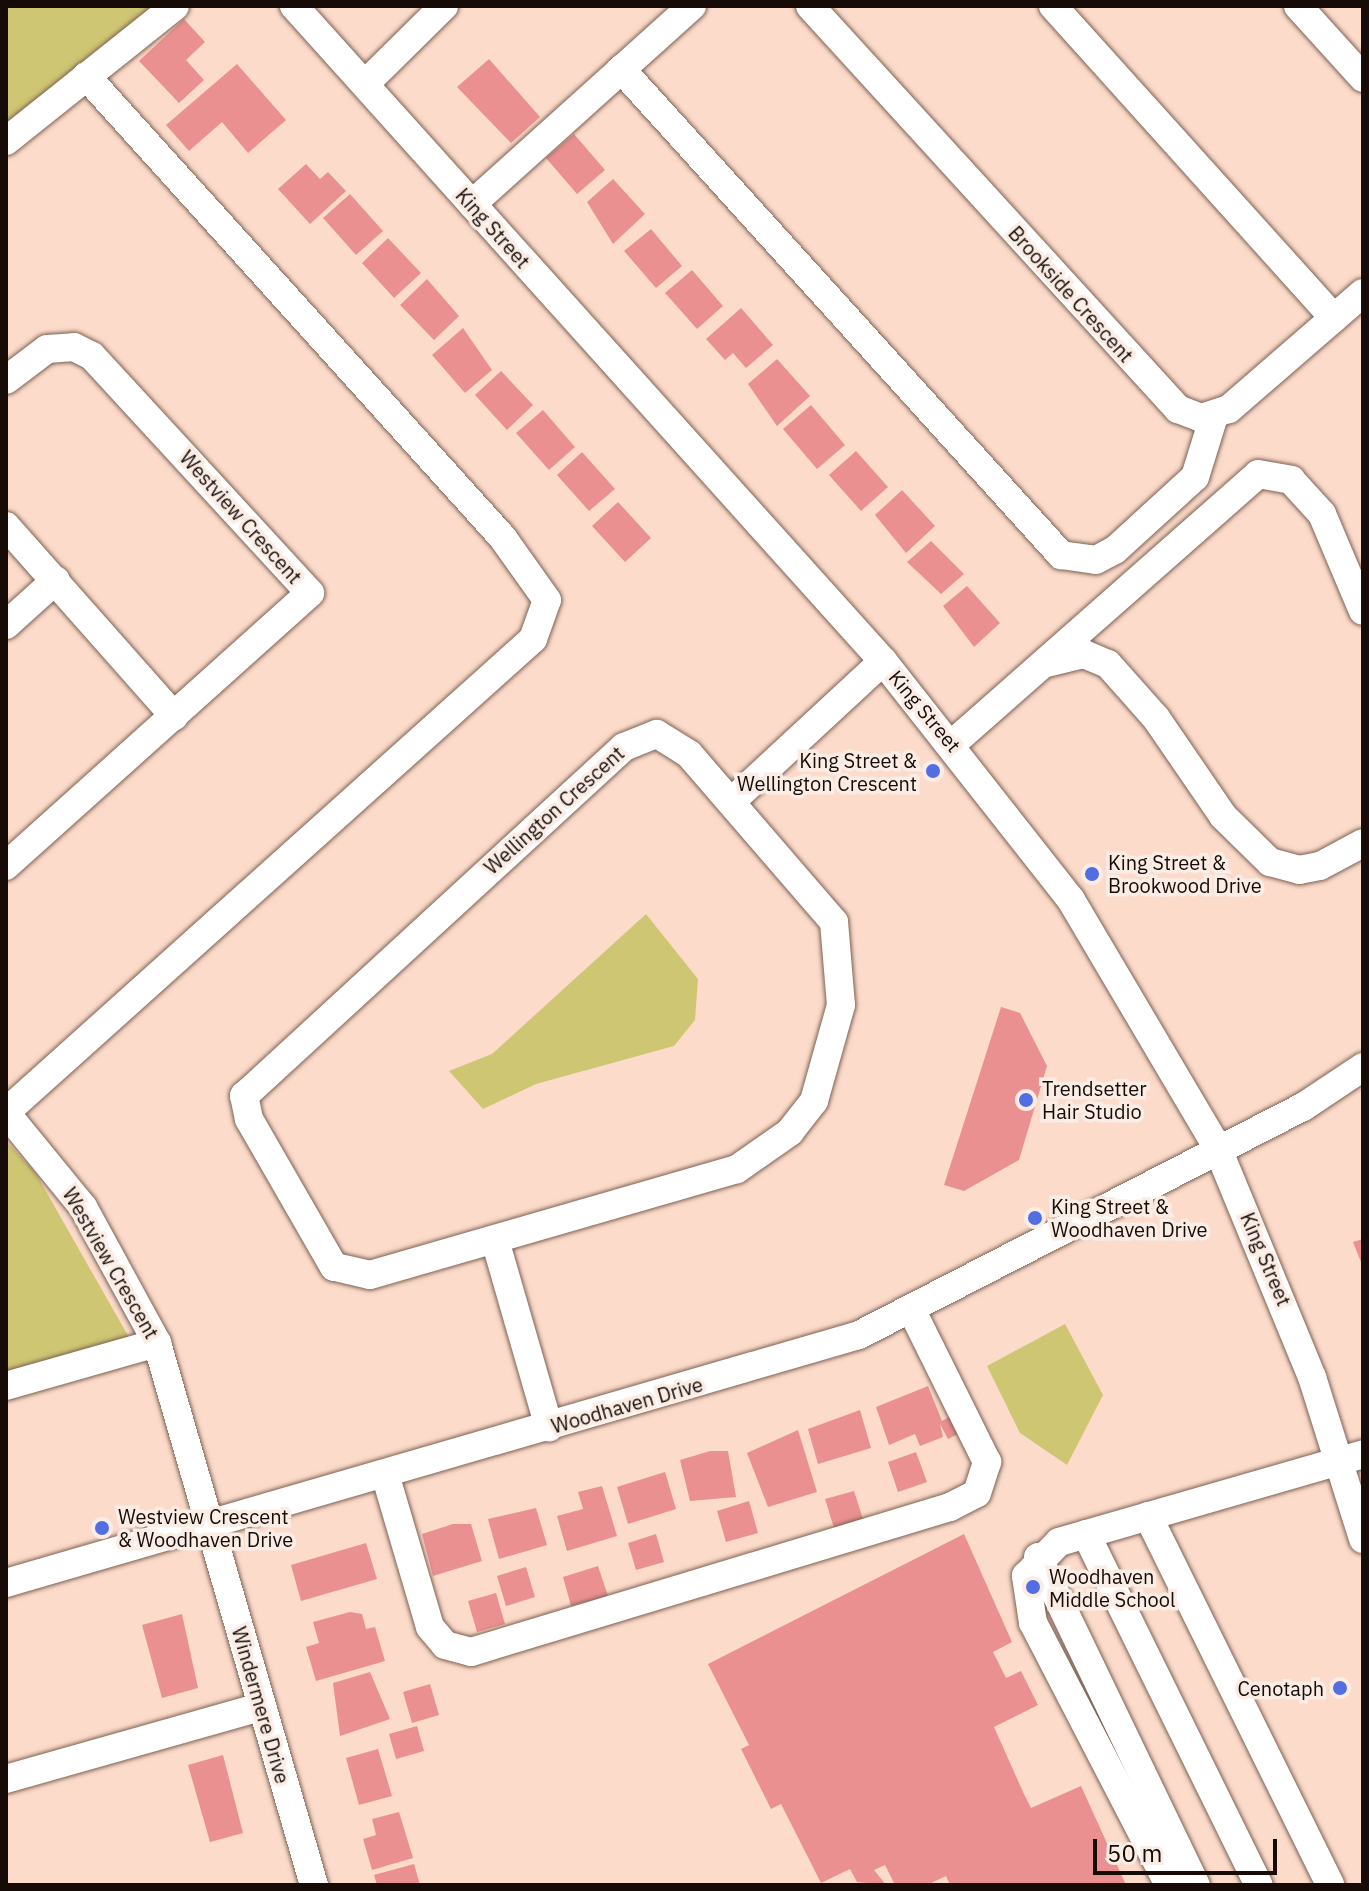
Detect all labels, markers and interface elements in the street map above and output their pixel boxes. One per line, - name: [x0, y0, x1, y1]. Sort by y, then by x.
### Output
- street label: King Street: [451, 183, 535, 273]
- street label: Brookside Crescent: [1004, 221, 1138, 367]
- street label: Westview Crescent: [175, 446, 307, 588]
- street label: King Street: [884, 665, 966, 757]
- street label: Wellington Crescent: [479, 741, 629, 879]
- place label: King Street & Wellington Crescent: [737, 748, 917, 795]
- marker: King Street & Wellington Crescent: [924, 762, 942, 780]
- place label: King Street & Brookwood Drive: [1108, 850, 1262, 897]
- marker: King Street & Brookwood Drive: [1083, 865, 1101, 883]
- place label: Trendsetter Hair Studio: [1042, 1076, 1147, 1123]
- marker: Trendsetter Hair Studio: [1017, 1091, 1035, 1109]
- street label: Westview Crescent: [58, 1183, 164, 1343]
- place label: King Street & Woodhaven Drive: [1051, 1194, 1208, 1241]
- marker: King Street & Woodhaven Drive: [1026, 1209, 1044, 1227]
- street label: King Street: [1236, 1209, 1296, 1309]
- street label: Woodhaven Drive: [548, 1372, 706, 1438]
- place label: Westview Crescent & Woodhaven Drive: [118, 1504, 293, 1551]
- marker: Westview Crescent & Woodhaven Drive: [93, 1519, 111, 1537]
- place label: Woodhaven Middle School: [1049, 1564, 1175, 1611]
- marker: Woodhaven Middle School: [1024, 1578, 1042, 1596]
- street label: Windermere Drive: [227, 1624, 295, 1786]
- place label: Cenotaph: [1237, 1676, 1324, 1700]
- marker: Cenotaph: [1331, 1679, 1349, 1697]
- scale bar: [1097, 1823, 1281, 1873]
- text: 50 m: [1107, 1837, 1162, 1869]

